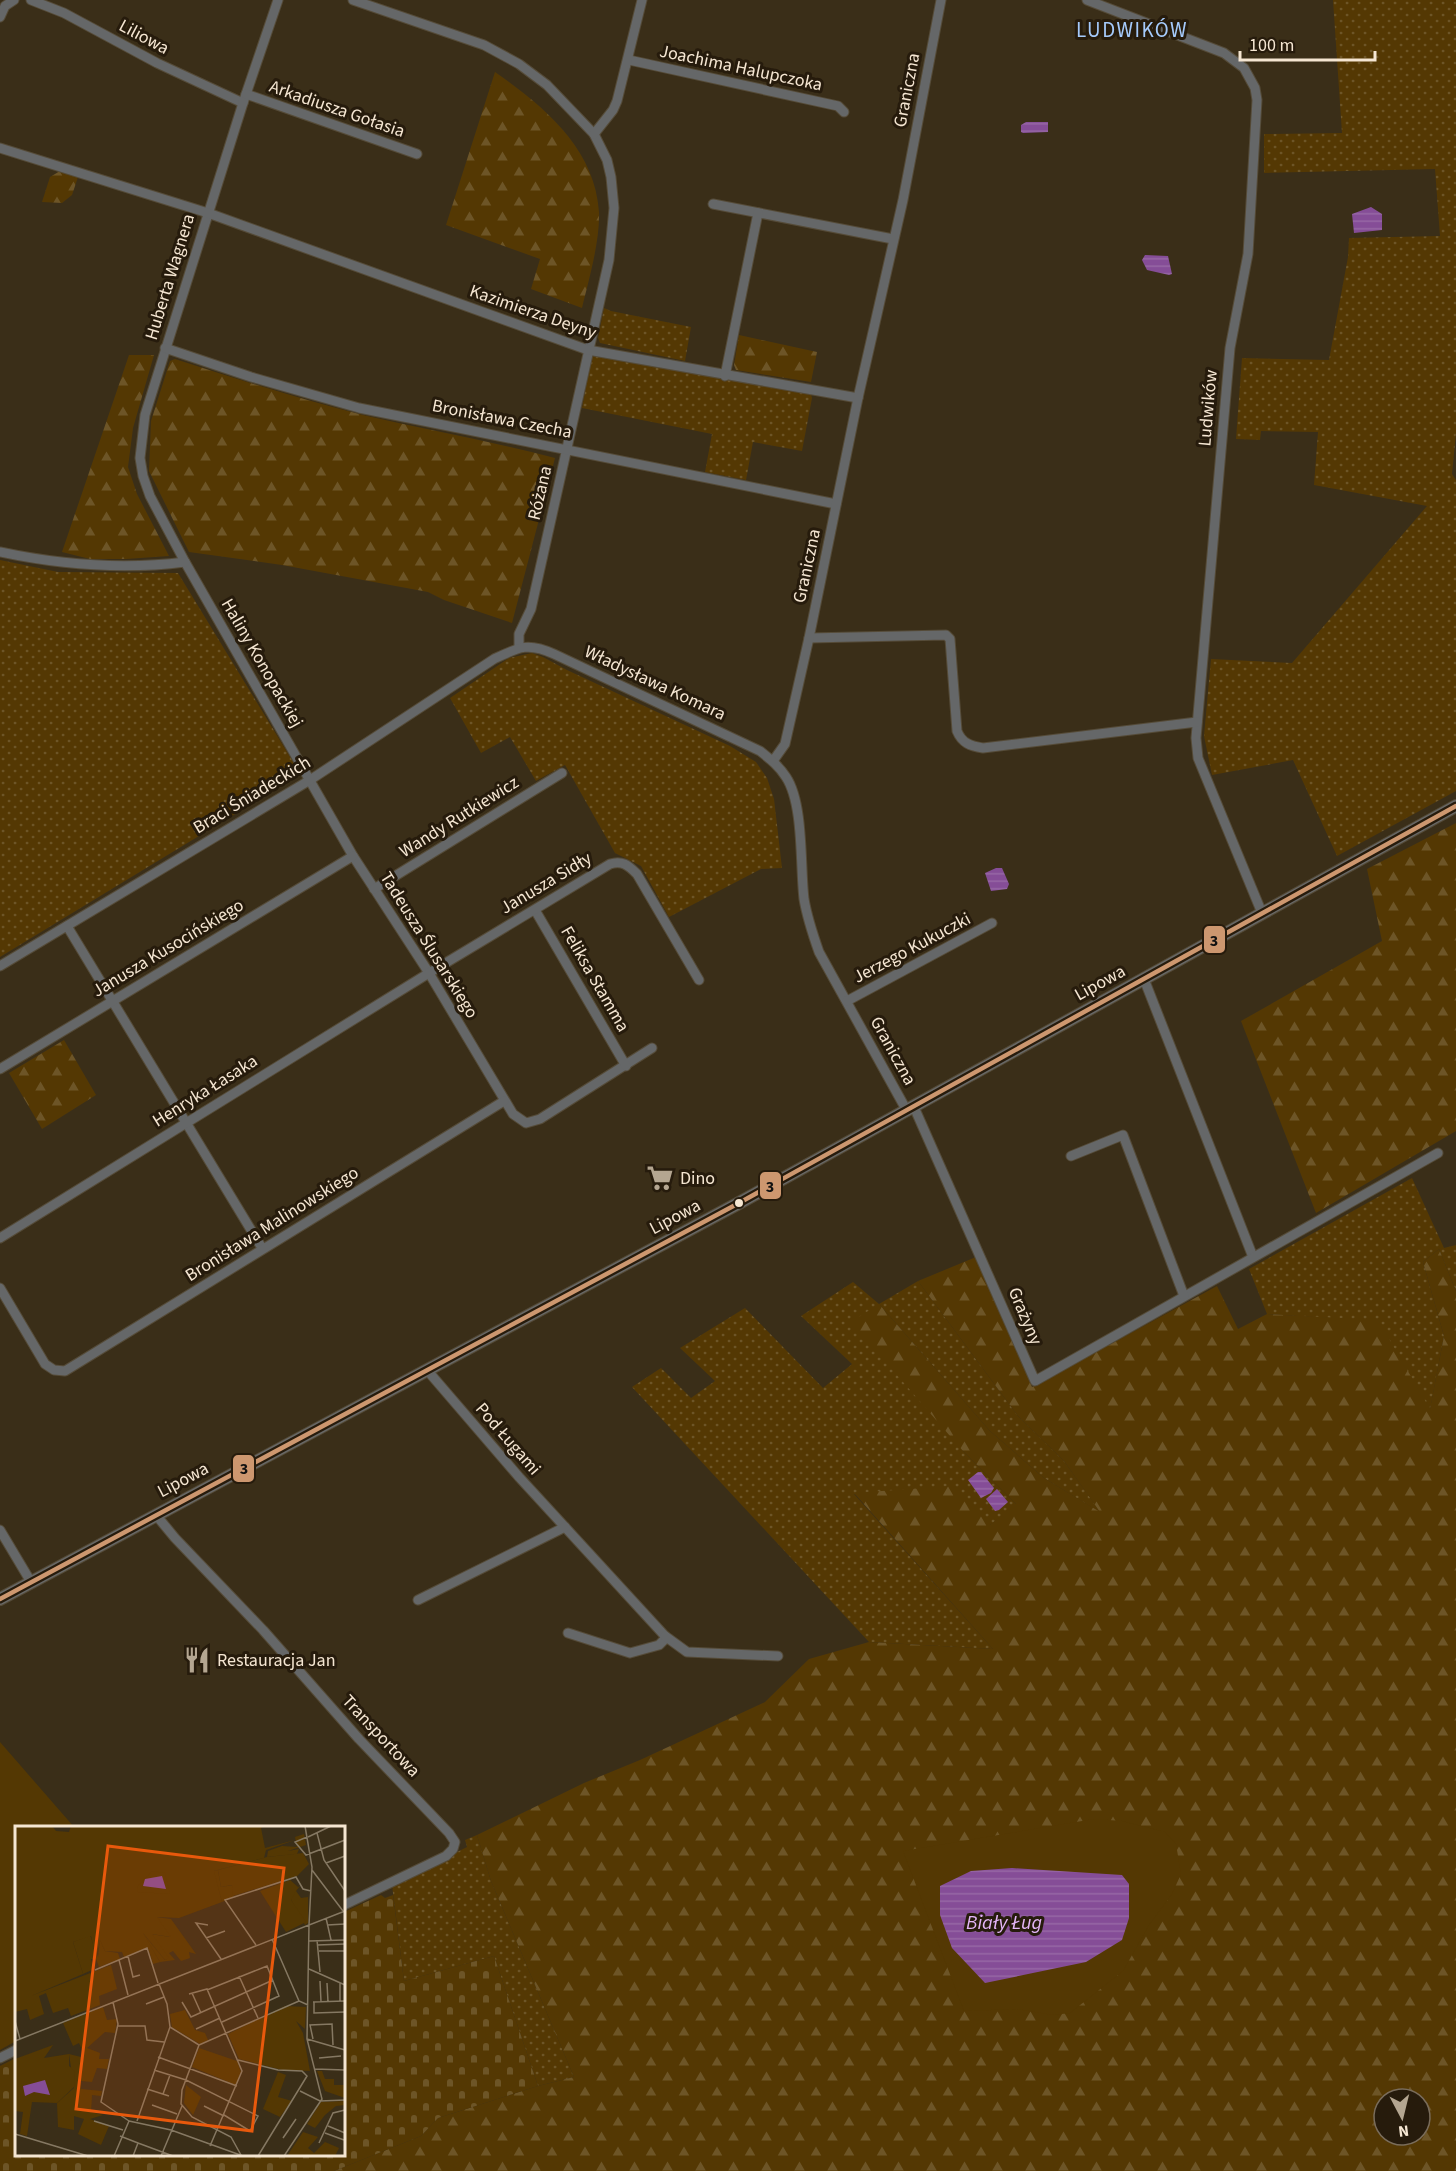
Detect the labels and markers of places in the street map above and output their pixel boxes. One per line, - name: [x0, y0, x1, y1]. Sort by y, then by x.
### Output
- supermarket icon: Dino: [645, 1163, 675, 1193]
- place label: Dino: [680, 1166, 715, 1191]
- unlabelled marker: [733, 1197, 745, 1209]
- restaurant icon: Restauracja Jan: [182, 1645, 212, 1675]
- place label: Restauracja Jan: [217, 1648, 336, 1673]

